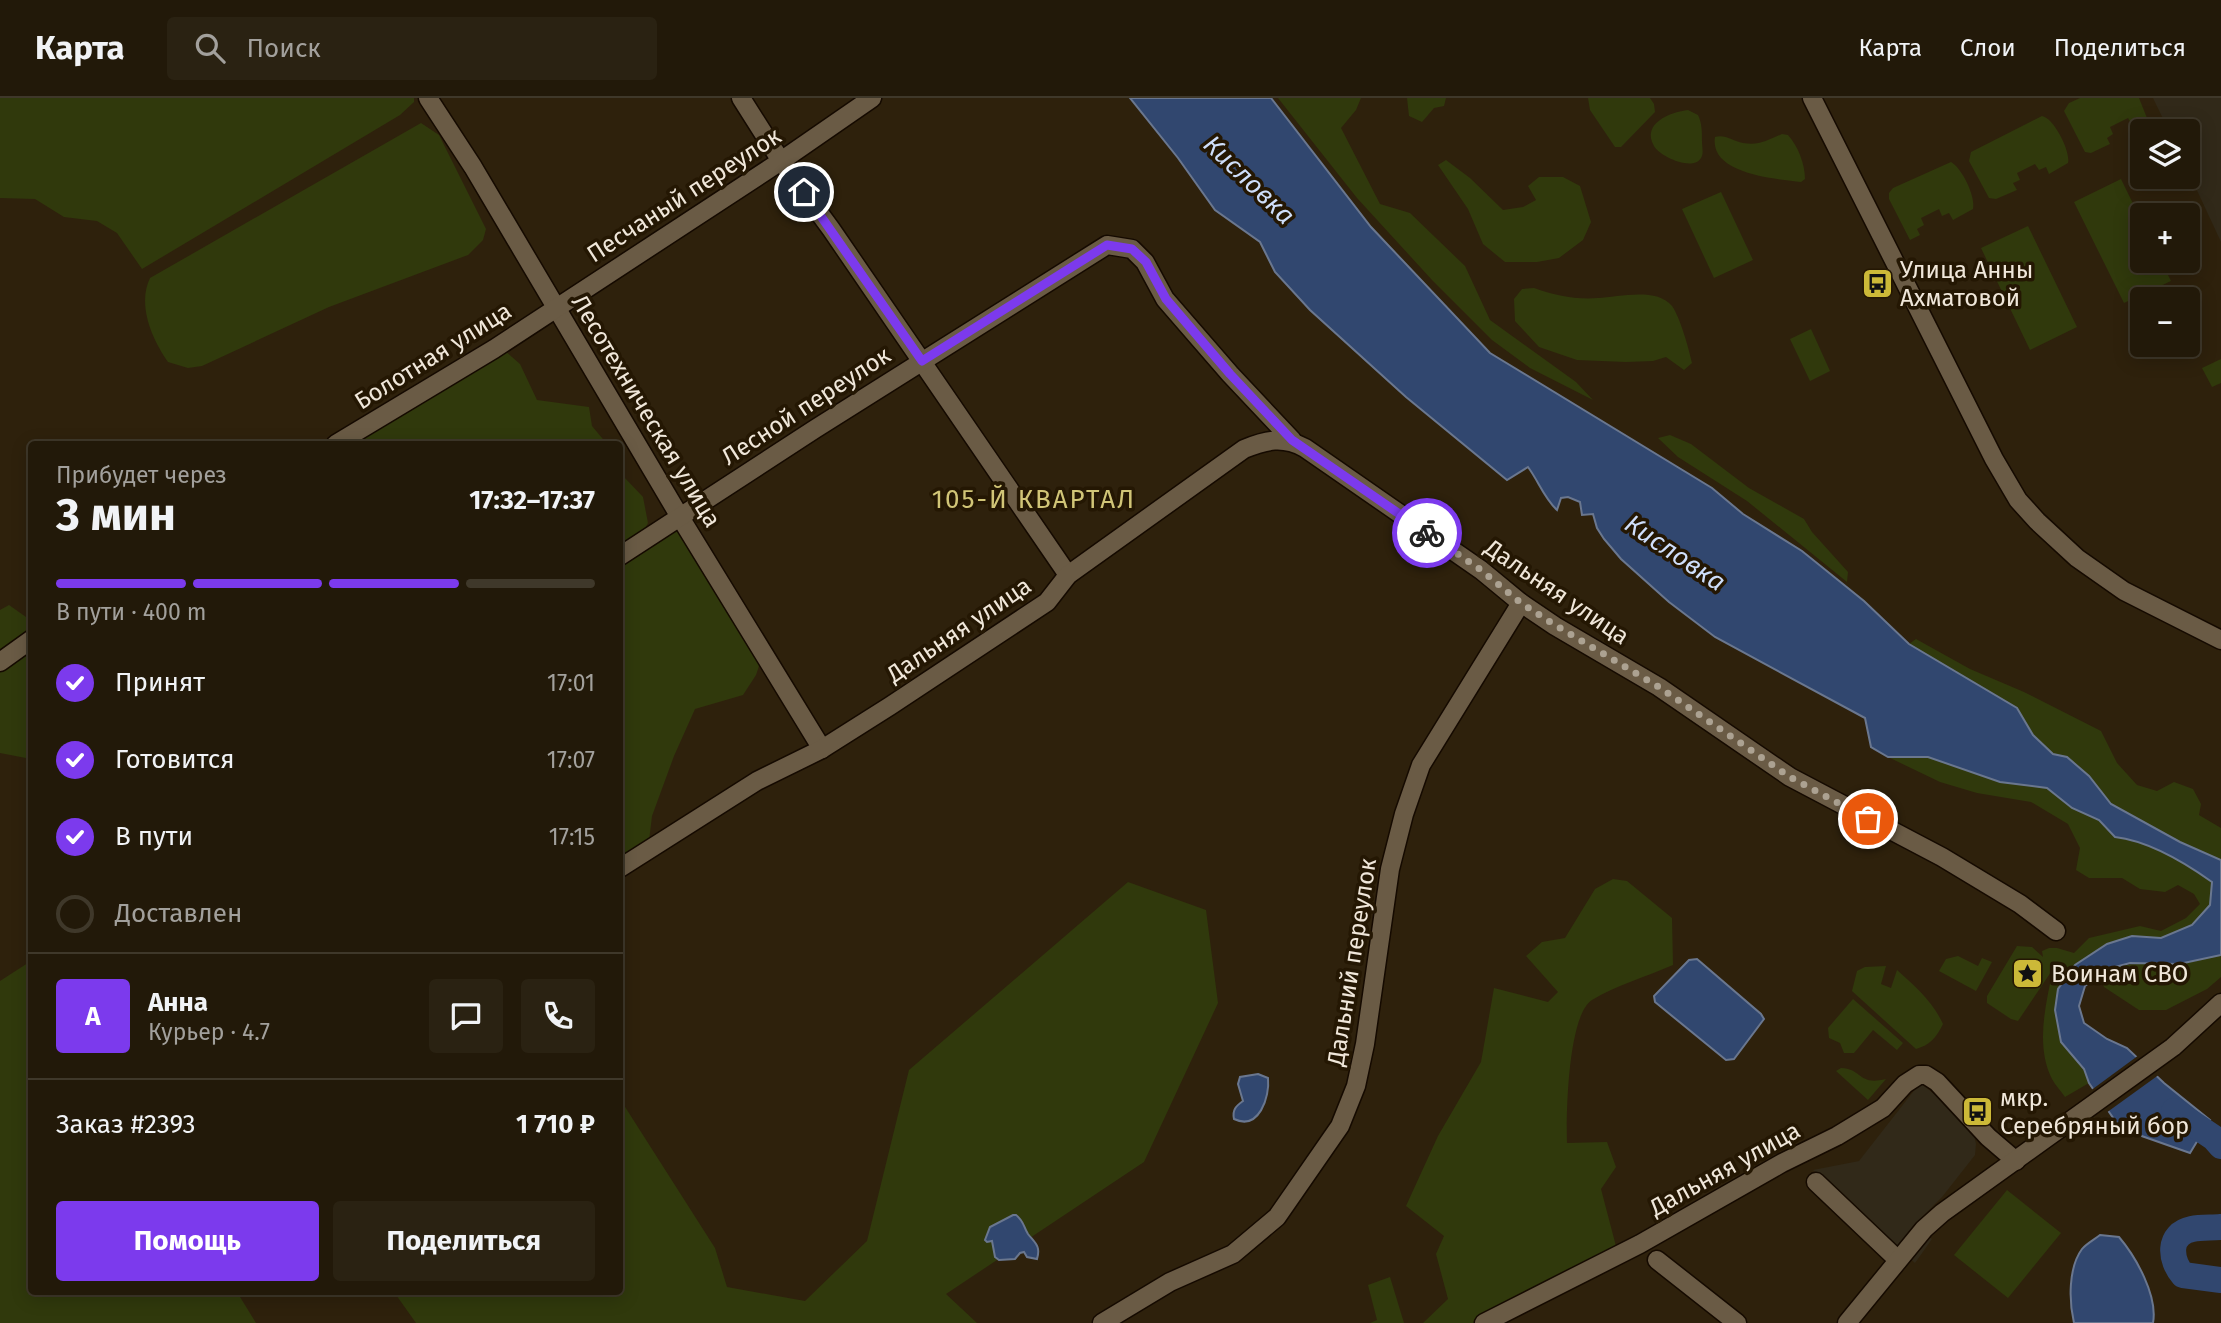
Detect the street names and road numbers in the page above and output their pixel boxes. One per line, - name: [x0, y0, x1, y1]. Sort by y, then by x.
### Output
- street label: Песчаный переулок: [582, 121, 787, 268]
- street label: Лесотехническая улица: [565, 290, 727, 532]
- street label: Болотная улица: [349, 297, 517, 415]
- street label: Лесной переулок: [716, 341, 896, 471]
- street label: Дальняя улица: [1479, 533, 1634, 651]
- street label: Дальняя улица: [881, 571, 1036, 689]
- street label: Дальний переулок: [1322, 856, 1382, 1069]
- street label: Дальняя улица: [1644, 1116, 1805, 1222]

